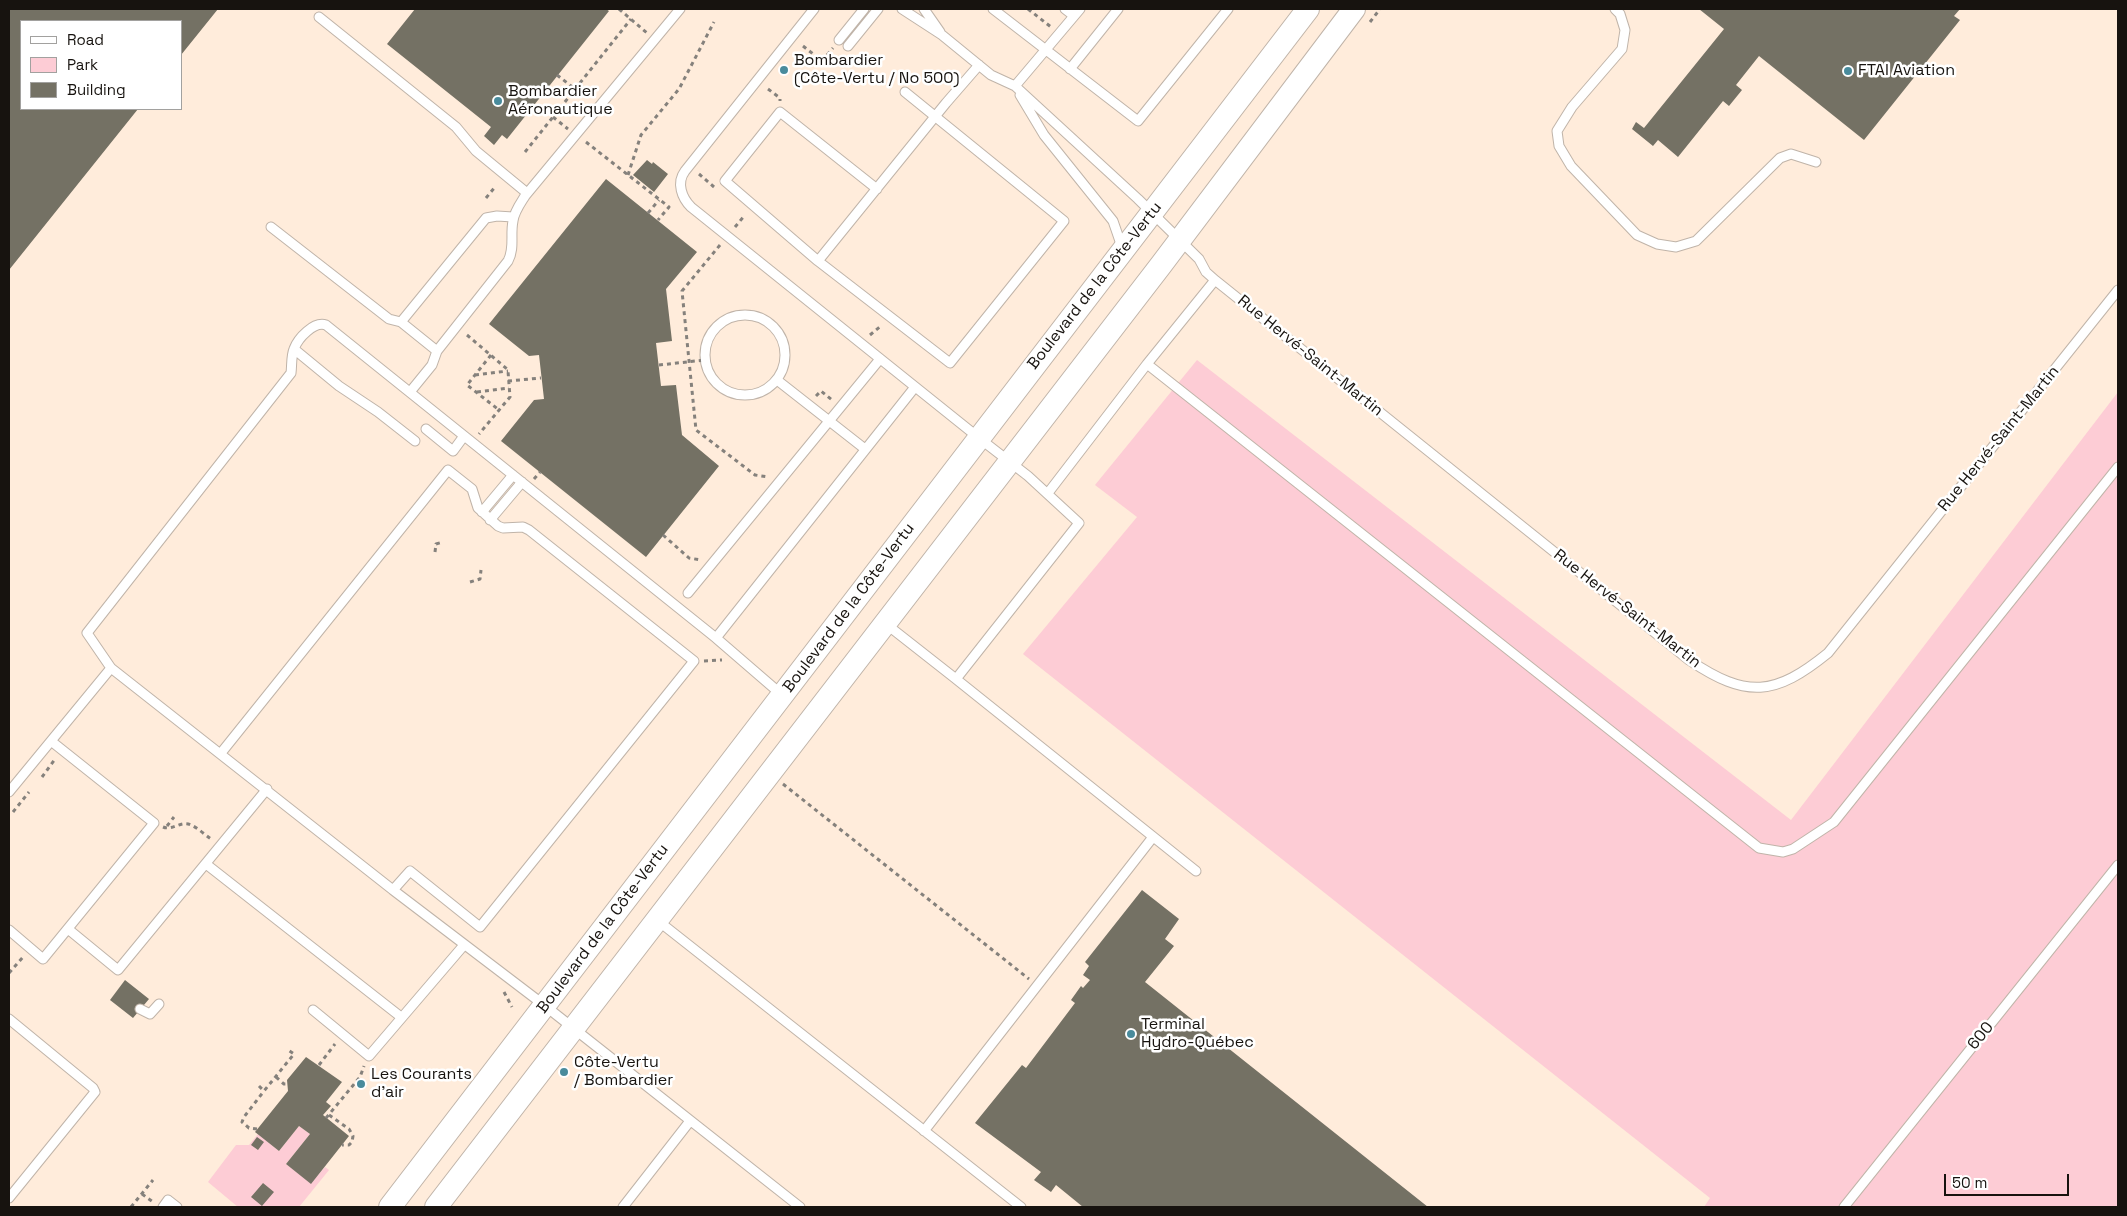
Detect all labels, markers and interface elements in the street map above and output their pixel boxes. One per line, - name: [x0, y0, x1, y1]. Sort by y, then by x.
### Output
- legend: [20, 20, 182, 110]
- text: Road: [67, 30, 104, 49]
- place label: Bombardier (Côte-Vertu / No 500): [794, 51, 959, 89]
- text: Park: [67, 55, 98, 74]
- place label: FTAI Aviation: [1858, 61, 1955, 81]
- marker: Bombardier (Côte-Vertu / No 500): [778, 64, 790, 76]
- marker: FTAI Aviation: [1842, 65, 1854, 77]
- text: Building: [67, 80, 126, 99]
- place label: Bombardier Aéronautique: [508, 82, 613, 120]
- marker: Bombardier Aéronautique: [492, 95, 504, 107]
- street label: Boulevard de la Côte-Vertu: [1024, 199, 1166, 373]
- street label: Rue Hervé-Saint-Martin: [1233, 291, 1387, 421]
- street label: Rue Hervé-Saint-Martin: [1934, 362, 2064, 516]
- street label: Boulevard de la Côte-Vertu: [779, 520, 919, 696]
- street label: Rue Hervé-Saint-Martin: [1550, 546, 1704, 672]
- street label: Boulevard de la Côte-Vertu: [533, 841, 673, 1017]
- place label: Terminal Hydro-Québec: [1141, 1015, 1254, 1053]
- street label: 600: [1964, 1018, 1998, 1054]
- marker: Terminal Hydro-Québec: [1125, 1028, 1137, 1040]
- place label: Côte-Vertu / Bombardier: [574, 1053, 673, 1091]
- place label: Les Courants d'air: [371, 1065, 472, 1103]
- marker: Côte-Vertu / Bombardier: [558, 1066, 570, 1078]
- marker: Les Courants d'air: [355, 1078, 367, 1090]
- scale bar: [1947, 1164, 2072, 1196]
- text: 50 m: [1952, 1173, 1987, 1192]

